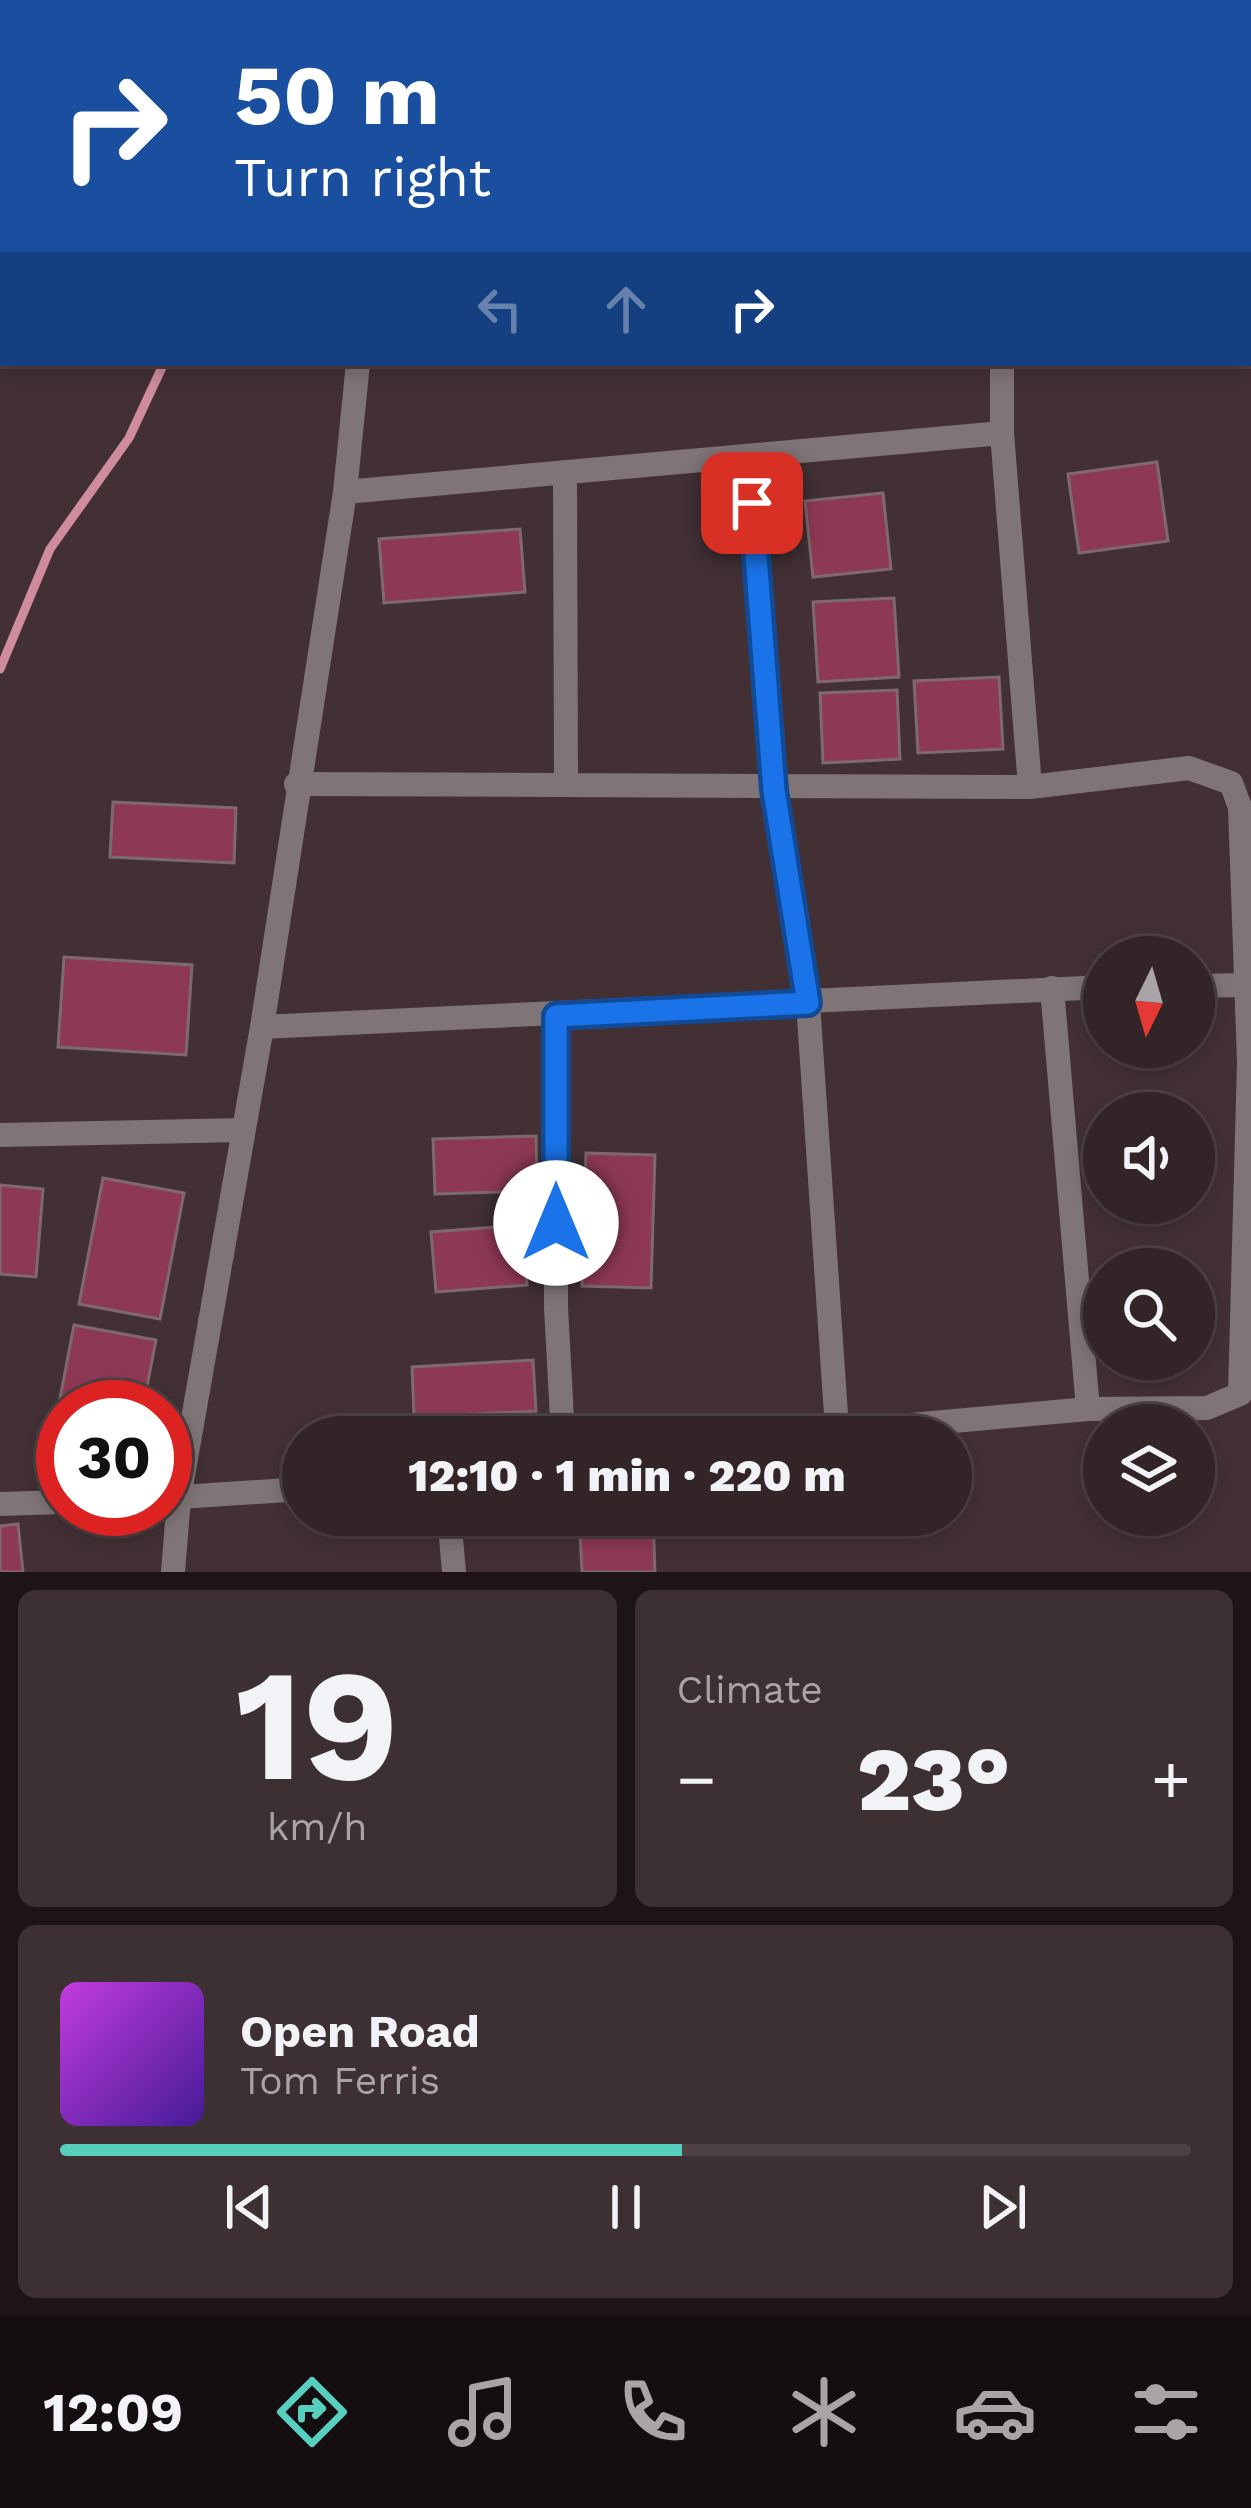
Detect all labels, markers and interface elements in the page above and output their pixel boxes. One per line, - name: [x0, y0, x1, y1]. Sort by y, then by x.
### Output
- text: 50 m: [234, 46, 440, 144]
- icon: right: [36, 48, 192, 204]
- text: Turn right: [234, 146, 491, 209]
- icon: left: [467, 276, 533, 342]
- icon: ahead: [593, 276, 659, 342]
- icon: right: [719, 276, 785, 342]
- pin: [701, 452, 803, 554]
- icon: arrive: [719, 470, 785, 536]
- north arrow: [1083, 936, 1215, 1068]
- map controls: [1083, 936, 1215, 1536]
- button: sound: [1083, 1092, 1215, 1224]
- position arrow: [493, 1160, 619, 1286]
- button: search: [1083, 1248, 1215, 1380]
- speed limit sign: 30: [36, 1380, 192, 1536]
- button: layers: [1083, 1404, 1215, 1536]
- text: 12:10 · 1 min · 220 m: [408, 1449, 846, 1502]
- text: 19: [236, 1634, 399, 1817]
- text: Climate: [677, 1667, 823, 1712]
- text: 23°: [857, 1726, 1011, 1832]
- text: −: [677, 1741, 716, 1818]
- text: +: [1151, 1741, 1191, 1818]
- text: km/h: [267, 1804, 367, 1849]
- text: Open Road: [240, 2005, 480, 2058]
- text: Tom Ferris: [240, 2058, 440, 2103]
- icon: previous: [216, 2174, 282, 2240]
- icon: pause: [593, 2174, 659, 2240]
- icon: next: [970, 2174, 1036, 2240]
- icon: directions: [270, 2370, 354, 2454]
- icon: music: [441, 2370, 525, 2454]
- icon: phone: [611, 2370, 695, 2454]
- icon: climate: [782, 2370, 866, 2454]
- icon: car: [953, 2370, 1037, 2454]
- icon: filters: [1124, 2370, 1208, 2454]
- text: 12:09: [43, 2381, 183, 2444]

